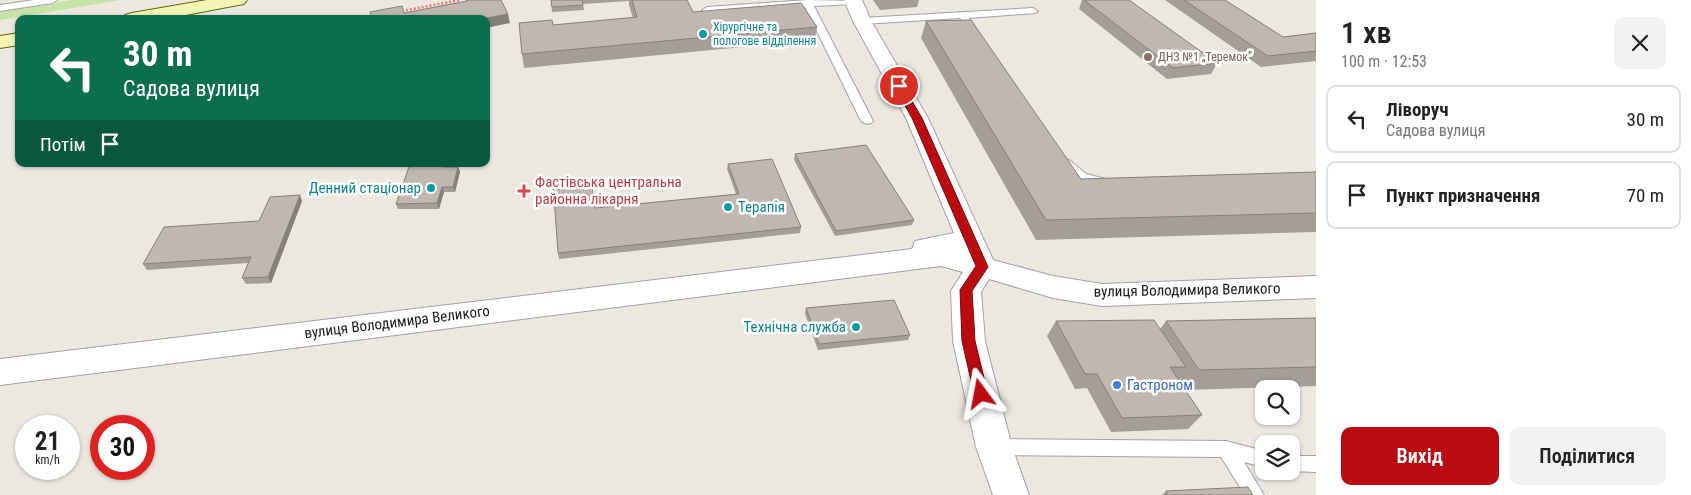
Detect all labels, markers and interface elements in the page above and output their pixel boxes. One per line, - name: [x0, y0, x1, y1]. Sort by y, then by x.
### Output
- text: 1 хв: [1341, 15, 1391, 50]
- button: close: [1614, 17, 1666, 69]
- place label: Хірургічне та пологове відділення: [713, 20, 816, 48]
- marker: Хірургічне та пологове відділення: [697, 28, 709, 40]
- text: 30 m: [123, 34, 192, 75]
- icon: left: [40, 35, 105, 100]
- place label: ДНЗ №1 „Теремок”: [1158, 50, 1252, 64]
- marker: ДНЗ №1 „Теремок”: [1142, 51, 1154, 63]
- text: 100 m · 12:53: [1341, 52, 1427, 71]
- pin: [878, 65, 920, 107]
- icon: arrive: [885, 72, 913, 100]
- text: Садова вулиця: [123, 76, 260, 101]
- text: Ліворуч: [1386, 98, 1448, 121]
- icon: left: [1343, 105, 1371, 133]
- text: 30 m: [1627, 108, 1664, 131]
- text: Садова вулиця: [1386, 121, 1486, 140]
- icon: arrive: [96, 130, 124, 158]
- text: Потім: [40, 133, 86, 156]
- place label: Фастівська центральна районна лікарня: [535, 173, 682, 208]
- place label: Денний стаціонар: [309, 179, 421, 197]
- icon: arrive: [1343, 181, 1371, 209]
- marker: Денний стаціонар: [425, 182, 437, 194]
- marker: Фастівська центральна районна лікарня: [517, 184, 531, 198]
- text: Пункт призначення: [1386, 184, 1540, 207]
- text: 70 m: [1627, 184, 1664, 207]
- place label: Терапія: [738, 198, 785, 216]
- marker: Терапія: [722, 201, 734, 213]
- street label: вулиця Володимира Великого: [1094, 279, 1280, 301]
- street label: вулиця Володимира Великого: [303, 302, 491, 342]
- place label: Технічна служба: [744, 318, 846, 336]
- marker: Технічна служба: [850, 321, 862, 333]
- position arrow: [954, 367, 1006, 419]
- place label: Гастроном: [1127, 376, 1193, 394]
- marker: Гастроном: [1111, 379, 1123, 391]
- map controls: [1255, 380, 1300, 480]
- button: search: [1255, 380, 1300, 425]
- speed limit sign: 30: [90, 415, 155, 480]
- text: 21: [35, 427, 60, 456]
- button: Вихід: [1341, 427, 1499, 485]
- button: Поділитися: [1509, 427, 1666, 485]
- button: layers: [1255, 435, 1300, 480]
- text: km/h: [35, 453, 60, 467]

